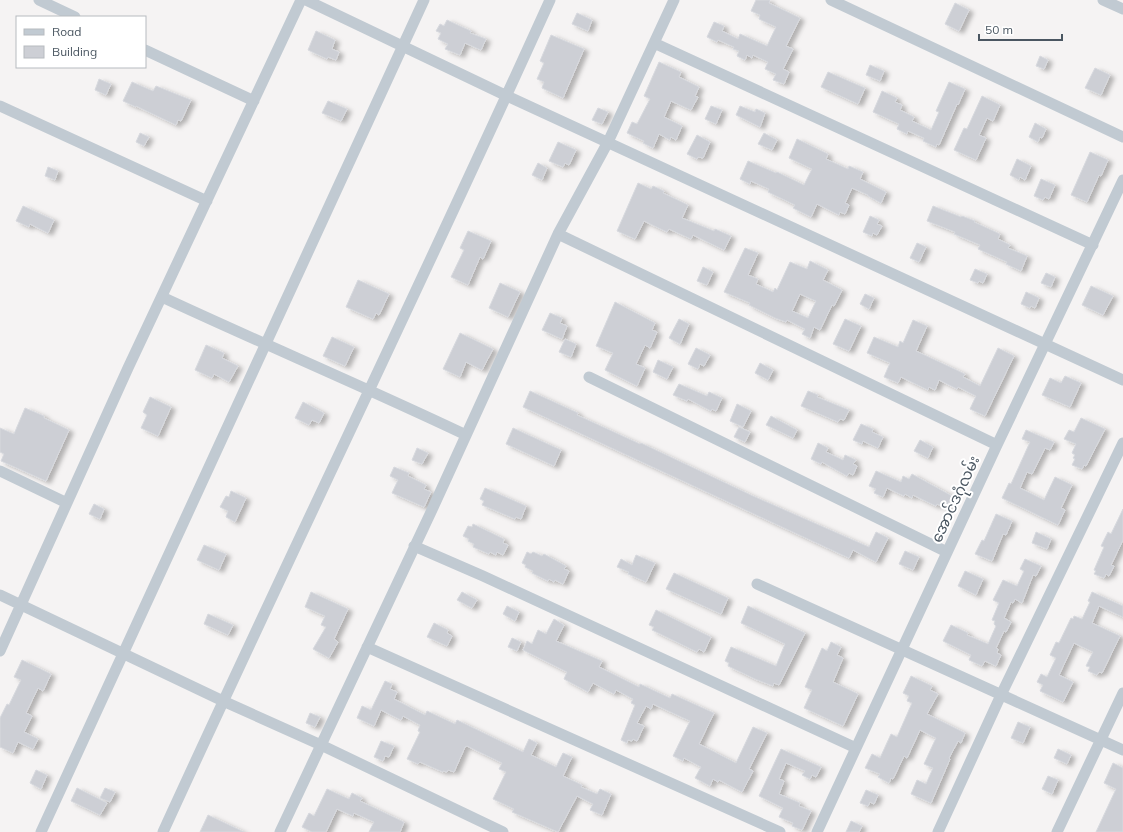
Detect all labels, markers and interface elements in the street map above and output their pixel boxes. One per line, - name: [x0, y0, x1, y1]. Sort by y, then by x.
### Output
- legend: [16, 16, 146, 68]
- scale bar: [979, 16, 1062, 42]
- text: 50 m: [985, 22, 1013, 37]
- text: Road: [52, 24, 81, 39]
- text: Building: [52, 44, 97, 59]
- street label: အောင်ဒဂုံလမ်း: [927, 453, 986, 547]

